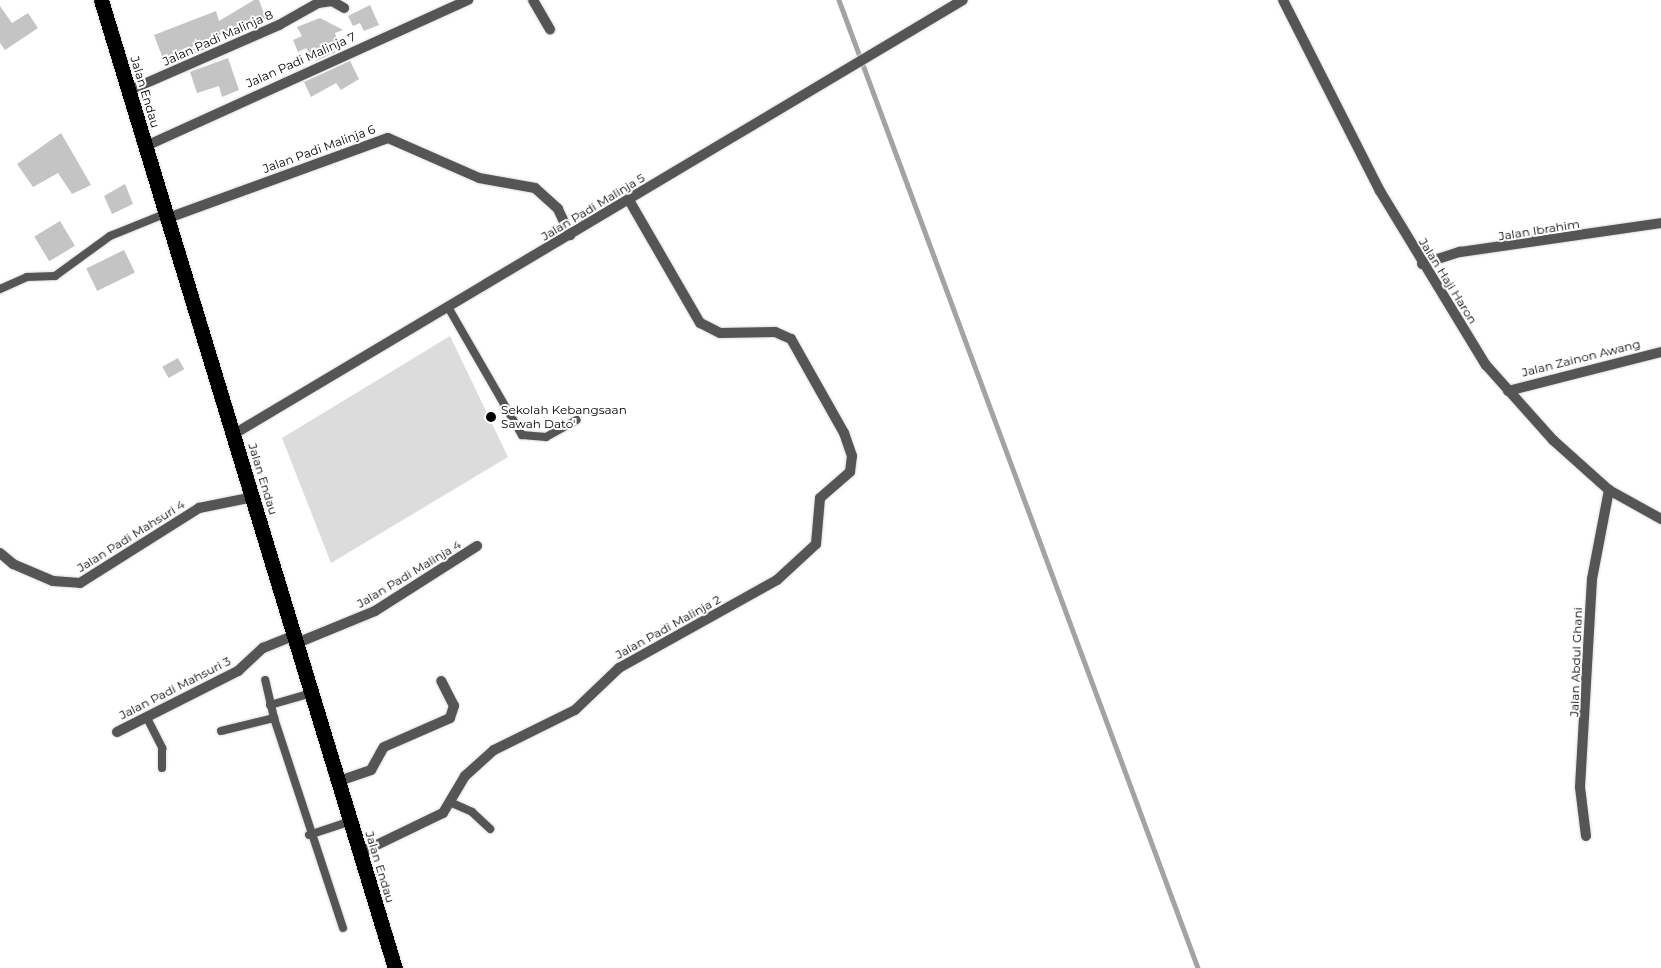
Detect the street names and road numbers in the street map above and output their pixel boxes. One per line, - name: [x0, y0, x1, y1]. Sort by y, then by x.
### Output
- street label: Jalan Padi Malinja 8: [161, 7, 275, 69]
- street label: Jalan Padi Malinja 7: [244, 29, 358, 91]
- street label: Jalan Endau: [127, 54, 163, 130]
- street label: Jalan Padi Malinja 6: [261, 122, 377, 176]
- street label: Jalan Padi Malinja 5: [539, 170, 647, 244]
- street label: Jalan Ibrahim: [1497, 216, 1581, 244]
- street label: Jalan Haji Haron: [1416, 236, 1480, 326]
- street label: Jalan Zainon Awang: [1520, 336, 1642, 380]
- street label: Jalan Endau: [245, 441, 281, 517]
- street label: Jalan Padi Mahsuri 4: [74, 497, 188, 575]
- street label: Jalan Padi Malinja 4: [354, 537, 464, 611]
- street label: Jalan Padi Malinja 2: [613, 592, 723, 662]
- street label: Jalan Abdul Ghani: [1567, 607, 1585, 717]
- street label: Jalan Padi Mahsuri 3: [117, 654, 233, 722]
- street label: Jalan Endau: [362, 829, 398, 905]

